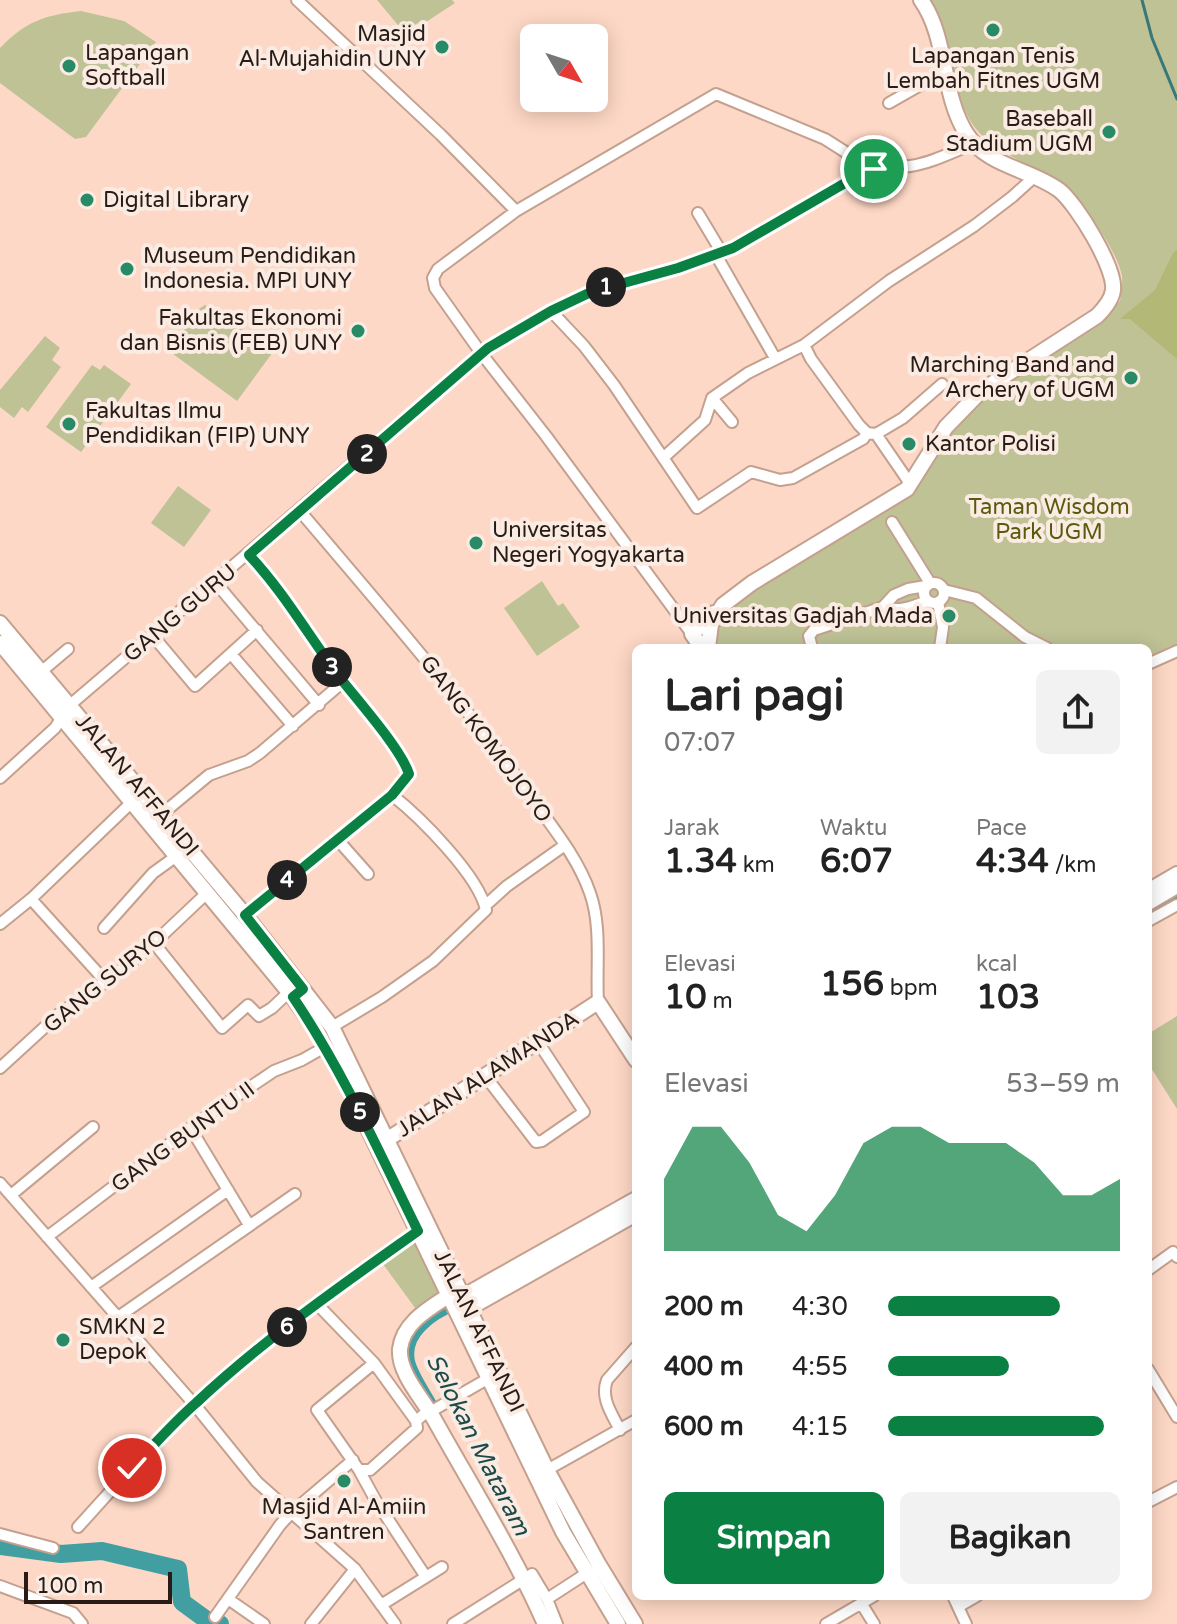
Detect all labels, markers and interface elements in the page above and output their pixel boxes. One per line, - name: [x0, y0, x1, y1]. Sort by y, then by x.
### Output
- place label: Masjid Al-Mujahidin UNY: [239, 21, 426, 72]
- marker: Lapangan Tenis Lembah Fitnes UGM: [984, 21, 1002, 39]
- north arrow: [520, 24, 608, 112]
- map controls: [520, 24, 608, 112]
- marker: Masjid Al-Mujahidin UNY: [433, 38, 451, 56]
- place label: Lapangan Softball: [85, 40, 189, 91]
- place label: Lapangan Tenis Lembah Fitnes UGM: [886, 43, 1100, 94]
- marker: Lapangan Softball: [60, 57, 78, 75]
- place label: Baseball Stadium UGM: [946, 106, 1093, 157]
- marker: Baseball Stadium UGM: [1100, 123, 1118, 141]
- pin: [840, 135, 908, 203]
- icon: arrive: [852, 147, 896, 191]
- place label: Digital Library: [103, 187, 249, 213]
- marker: Digital Library: [78, 191, 96, 209]
- place label: Museum Pendidikan Indonesia. MPI UNY: [143, 243, 356, 294]
- marker: Museum Pendidikan Indonesia. MPI UNY: [118, 260, 136, 278]
- pin: 1: [586, 267, 626, 307]
- text: 1: [599, 274, 613, 300]
- place label: Fakultas Ekonomi dan Bisnis (FEB) UNY: [120, 305, 342, 356]
- marker: Fakultas Ekonomi dan Bisnis (FEB) UNY: [349, 322, 367, 340]
- place label: Marching Band and Archery of UGM: [909, 352, 1115, 403]
- marker: Marching Band and Archery of UGM: [1122, 369, 1140, 387]
- place label: Fakultas Ilmu Pendidikan (FIP) UNY: [85, 398, 310, 449]
- marker: Fakultas Ilmu Pendidikan (FIP) UNY: [60, 415, 78, 433]
- place label: Kantor Polisi: [925, 431, 1056, 457]
- pin: 2: [347, 434, 387, 474]
- marker: Kantor Polisi: [900, 435, 918, 453]
- text: 2: [360, 441, 374, 467]
- park label: Taman Wisdom Park UGM: [968, 494, 1130, 545]
- place label: Universitas Negeri Yogyakarta: [492, 517, 685, 568]
- marker: Universitas Negeri Yogyakarta: [467, 534, 485, 552]
- street label: GANG GURU: [118, 558, 242, 668]
- place label: Universitas Gadjah Mada: [673, 603, 933, 629]
- marker: Universitas Gadjah Mada: [940, 607, 958, 625]
- pin: 3: [312, 647, 352, 687]
- street label: GANG KOMOJOYO: [415, 650, 557, 828]
- text: 3: [325, 654, 339, 680]
- text: Lari pagi: [664, 670, 845, 723]
- button: share: [1036, 670, 1120, 754]
- street label: JALAN AFFANDI: [70, 709, 204, 861]
- text: 07:07: [664, 727, 736, 758]
- text: Jarak: [664, 815, 719, 841]
- text: Waktu: [820, 815, 888, 841]
- text: Pace: [976, 815, 1027, 841]
- text: 1.34: [664, 841, 737, 882]
- text: 6:07: [820, 841, 893, 882]
- text: 4:34: [976, 841, 1049, 882]
- text: km: [737, 852, 775, 878]
- text: /km: [1049, 852, 1097, 878]
- pin: 4: [267, 860, 307, 900]
- text: 4: [280, 867, 294, 893]
- street label: GANG SURYO: [38, 924, 172, 1038]
- text: Elevasi: [664, 951, 736, 977]
- text: kcal: [976, 951, 1017, 977]
- text: 156: [820, 964, 884, 1005]
- text: bpm: [884, 975, 938, 1001]
- text: 10: [664, 977, 707, 1018]
- text: 103: [976, 977, 1040, 1018]
- text: m: [707, 988, 733, 1014]
- street label: JALAN ALAMANDA: [392, 1005, 584, 1143]
- text: Elevasi: [664, 1068, 749, 1099]
- text: 53–59 m: [1006, 1068, 1120, 1099]
- street label: GANG BUNTU II: [106, 1076, 260, 1198]
- pin: 5: [340, 1092, 380, 1132]
- text: 5: [353, 1099, 367, 1125]
- street label: JALAN AFFANDI: [428, 1245, 530, 1417]
- text: 200 m: [664, 1291, 744, 1322]
- text: 4:30: [792, 1291, 848, 1322]
- pin: 6: [267, 1307, 307, 1347]
- place label: SMKN 2 Depok: [79, 1314, 166, 1365]
- text: 6: [280, 1314, 294, 1340]
- marker: SMKN 2 Depok: [54, 1331, 72, 1349]
- water label: Selokan Mataram: [420, 1349, 537, 1541]
- text: 400 m: [664, 1351, 744, 1382]
- text: 4:55: [792, 1351, 848, 1382]
- text: 600 m: [664, 1411, 744, 1442]
- text: 4:15: [792, 1411, 848, 1442]
- pin: [98, 1434, 166, 1502]
- icon: check: [110, 1446, 154, 1490]
- marker: Masjid Al-Amiin Santren: [335, 1472, 353, 1490]
- button: Simpan: [664, 1492, 884, 1584]
- button: Bagikan: [900, 1492, 1120, 1584]
- place label: Masjid Al-Amiin Santren: [262, 1494, 426, 1545]
- scale bar: [24, 1568, 172, 1604]
- text: 100 m: [36, 1573, 103, 1599]

